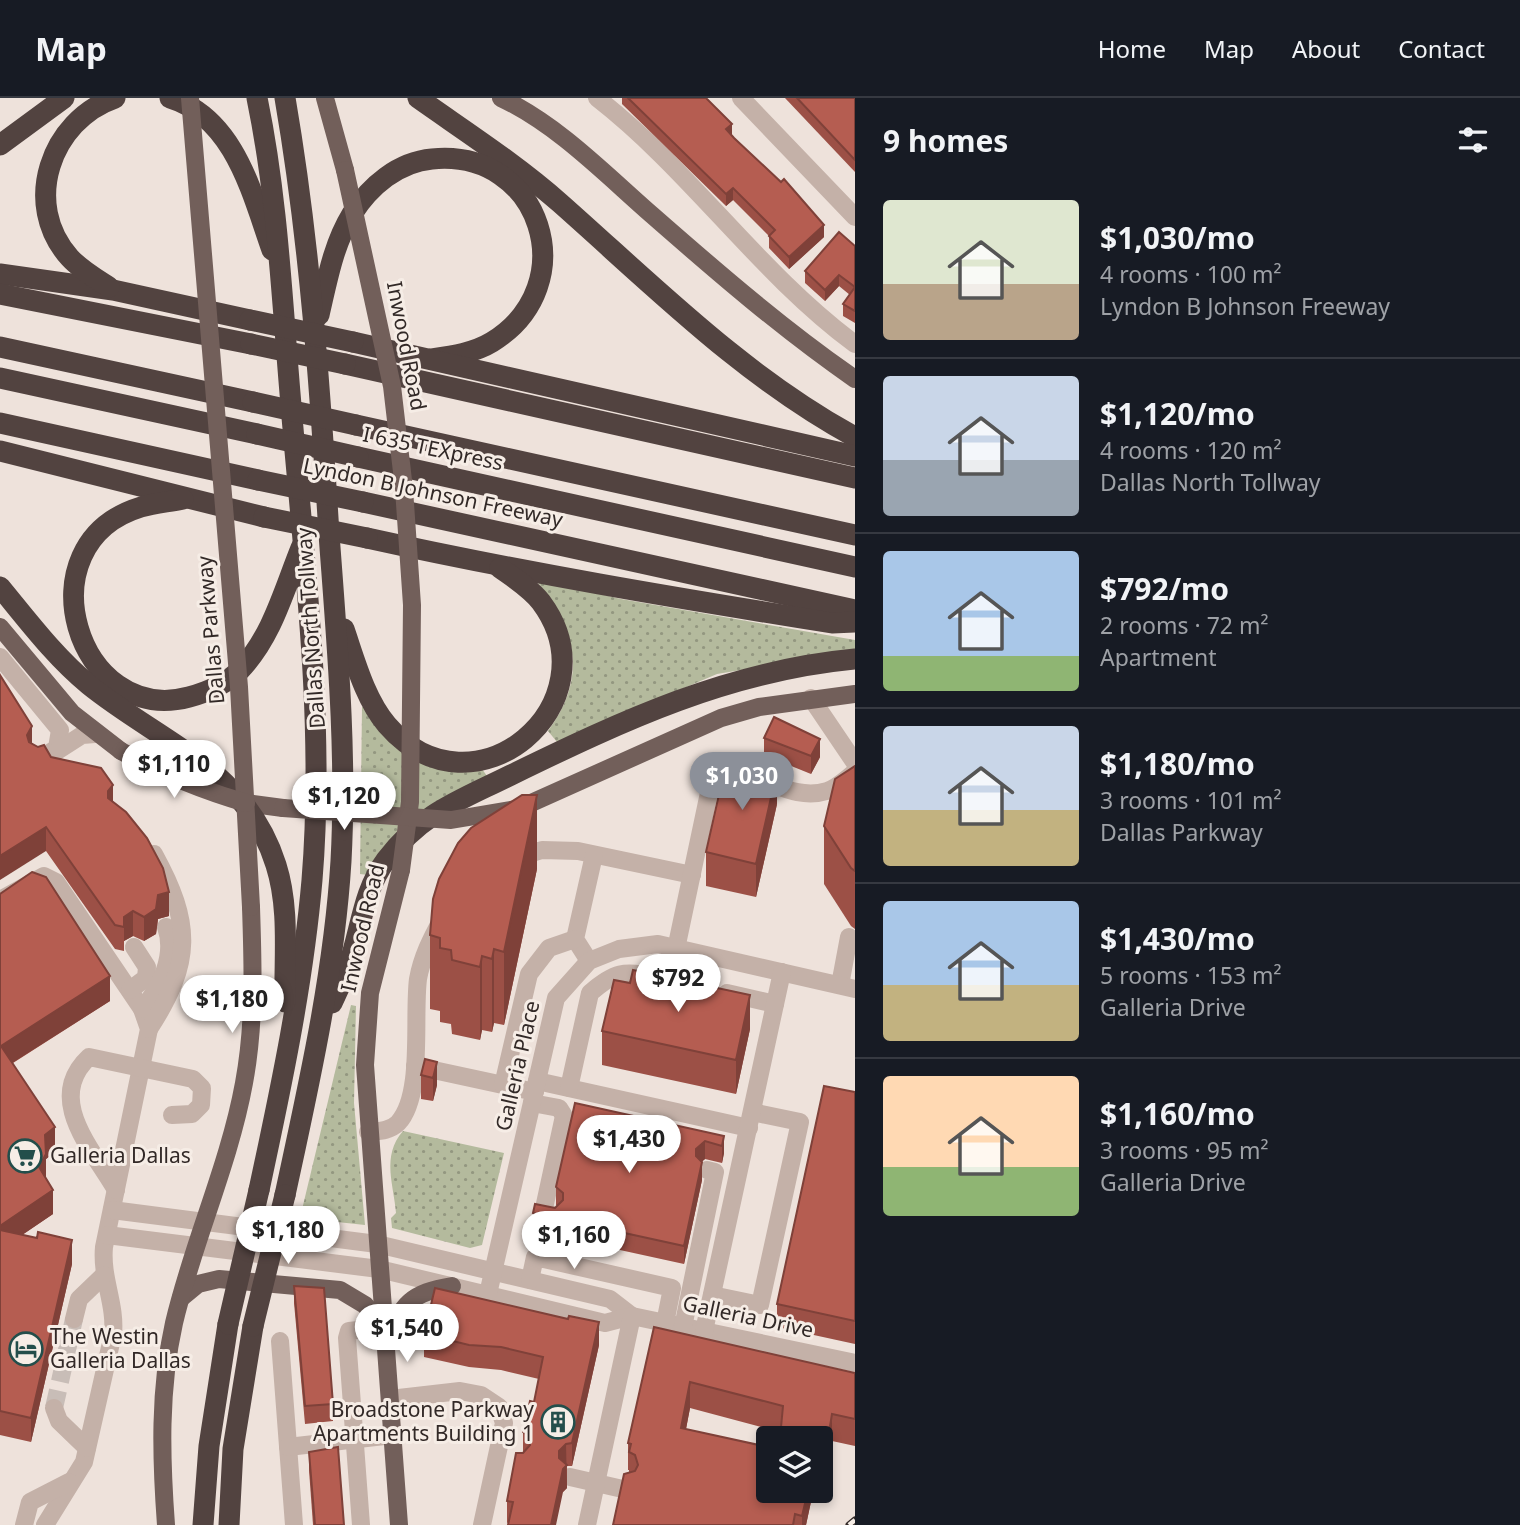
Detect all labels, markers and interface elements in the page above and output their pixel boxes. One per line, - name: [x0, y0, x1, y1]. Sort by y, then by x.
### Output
- text: Map: [35, 26, 107, 71]
- text: Home: [1098, 32, 1166, 65]
- text: Map: [1204, 32, 1254, 65]
- text: About: [1292, 32, 1360, 65]
- text: Contact: [1398, 32, 1485, 65]
- text: 9 homes: [883, 120, 1008, 161]
- icon: filters: [1454, 121, 1492, 159]
- text: $1,030/mo: [1100, 217, 1255, 258]
- icon: home: [939, 228, 1023, 312]
- text: 4 rooms · 100 m²: [1100, 258, 1282, 290]
- street label: Inwood Road: [381, 279, 433, 413]
- text: Lyndon B Johnson Freeway: [1100, 290, 1390, 322]
- text: $1,120/mo: [1100, 393, 1255, 434]
- icon: home: [939, 404, 1023, 488]
- street label: I 635 TEXpress: [360, 419, 506, 477]
- text: 4 rooms · 120 m²: [1100, 434, 1282, 466]
- street label: Lyndon B Johnson Freeway: [301, 451, 566, 533]
- text: Dallas North Tollway: [1100, 466, 1321, 498]
- street label: Dallas North Tollway: [289, 526, 331, 729]
- street label: Dallas Parkway: [190, 555, 230, 705]
- text: $792/mo: [1100, 568, 1229, 609]
- icon: home: [939, 579, 1023, 663]
- text: 2 rooms · 72 m²: [1100, 609, 1269, 641]
- text: Apartment: [1100, 641, 1217, 673]
- pin: $1,110: [117, 740, 231, 800]
- text: $1,180/mo: [1100, 743, 1255, 784]
- text: $1,110: [138, 747, 210, 779]
- pin: $1,030: [685, 752, 799, 812]
- icon: home: [939, 754, 1023, 838]
- text: $1,030: [706, 759, 778, 791]
- pin: $1,120: [287, 772, 401, 832]
- text: $1,120: [308, 779, 380, 811]
- text: 3 rooms · 101 m²: [1100, 784, 1282, 816]
- text: Dallas Parkway: [1100, 816, 1263, 848]
- street label: Inwood Road: [334, 861, 390, 995]
- text: $1,430/mo: [1100, 918, 1255, 959]
- icon: home: [939, 929, 1023, 1013]
- pin: $792: [637, 954, 719, 1014]
- text: 5 rooms · 153 m²: [1100, 959, 1282, 991]
- text: $792: [652, 961, 704, 993]
- pin: $1,180: [175, 976, 289, 1035]
- text: $1,180: [196, 982, 268, 1014]
- text: Galleria Drive: [1100, 991, 1246, 1023]
- street label: Galleria Place: [488, 998, 546, 1134]
- text: $1,160/mo: [1100, 1093, 1255, 1134]
- icon: home: [939, 1104, 1023, 1188]
- pin: $1,430: [572, 1116, 686, 1175]
- text: $1,430: [593, 1122, 665, 1154]
- text: 3 rooms · 95 m²: [1100, 1134, 1269, 1166]
- supermarket icon: Galleria Dallas: [6, 1137, 44, 1175]
- place label: Galleria Dallas: [50, 1141, 191, 1169]
- text: Galleria Drive: [1100, 1166, 1246, 1198]
- pin: $1,180: [231, 1206, 345, 1266]
- pin: $1,160: [517, 1212, 631, 1271]
- text: $1,180: [252, 1213, 324, 1245]
- text: $1,160: [538, 1218, 610, 1250]
- street label: Galleria Drive: [680, 1289, 816, 1344]
- pin: $1,540: [350, 1304, 464, 1364]
- text: $1,540: [371, 1311, 443, 1343]
- place label: The Westin Galleria Dallas: [50, 1322, 191, 1374]
- hotel icon: The Westin Galleria Dallas: [7, 1330, 45, 1368]
- place label: Broadstone Parkway Apartments Building 1: [313, 1395, 534, 1447]
- building icon: Broadstone Parkway Apartments Building 1: [539, 1403, 577, 1441]
- map controls: [756, 1426, 833, 1503]
- button: layers: [756, 1426, 833, 1503]

